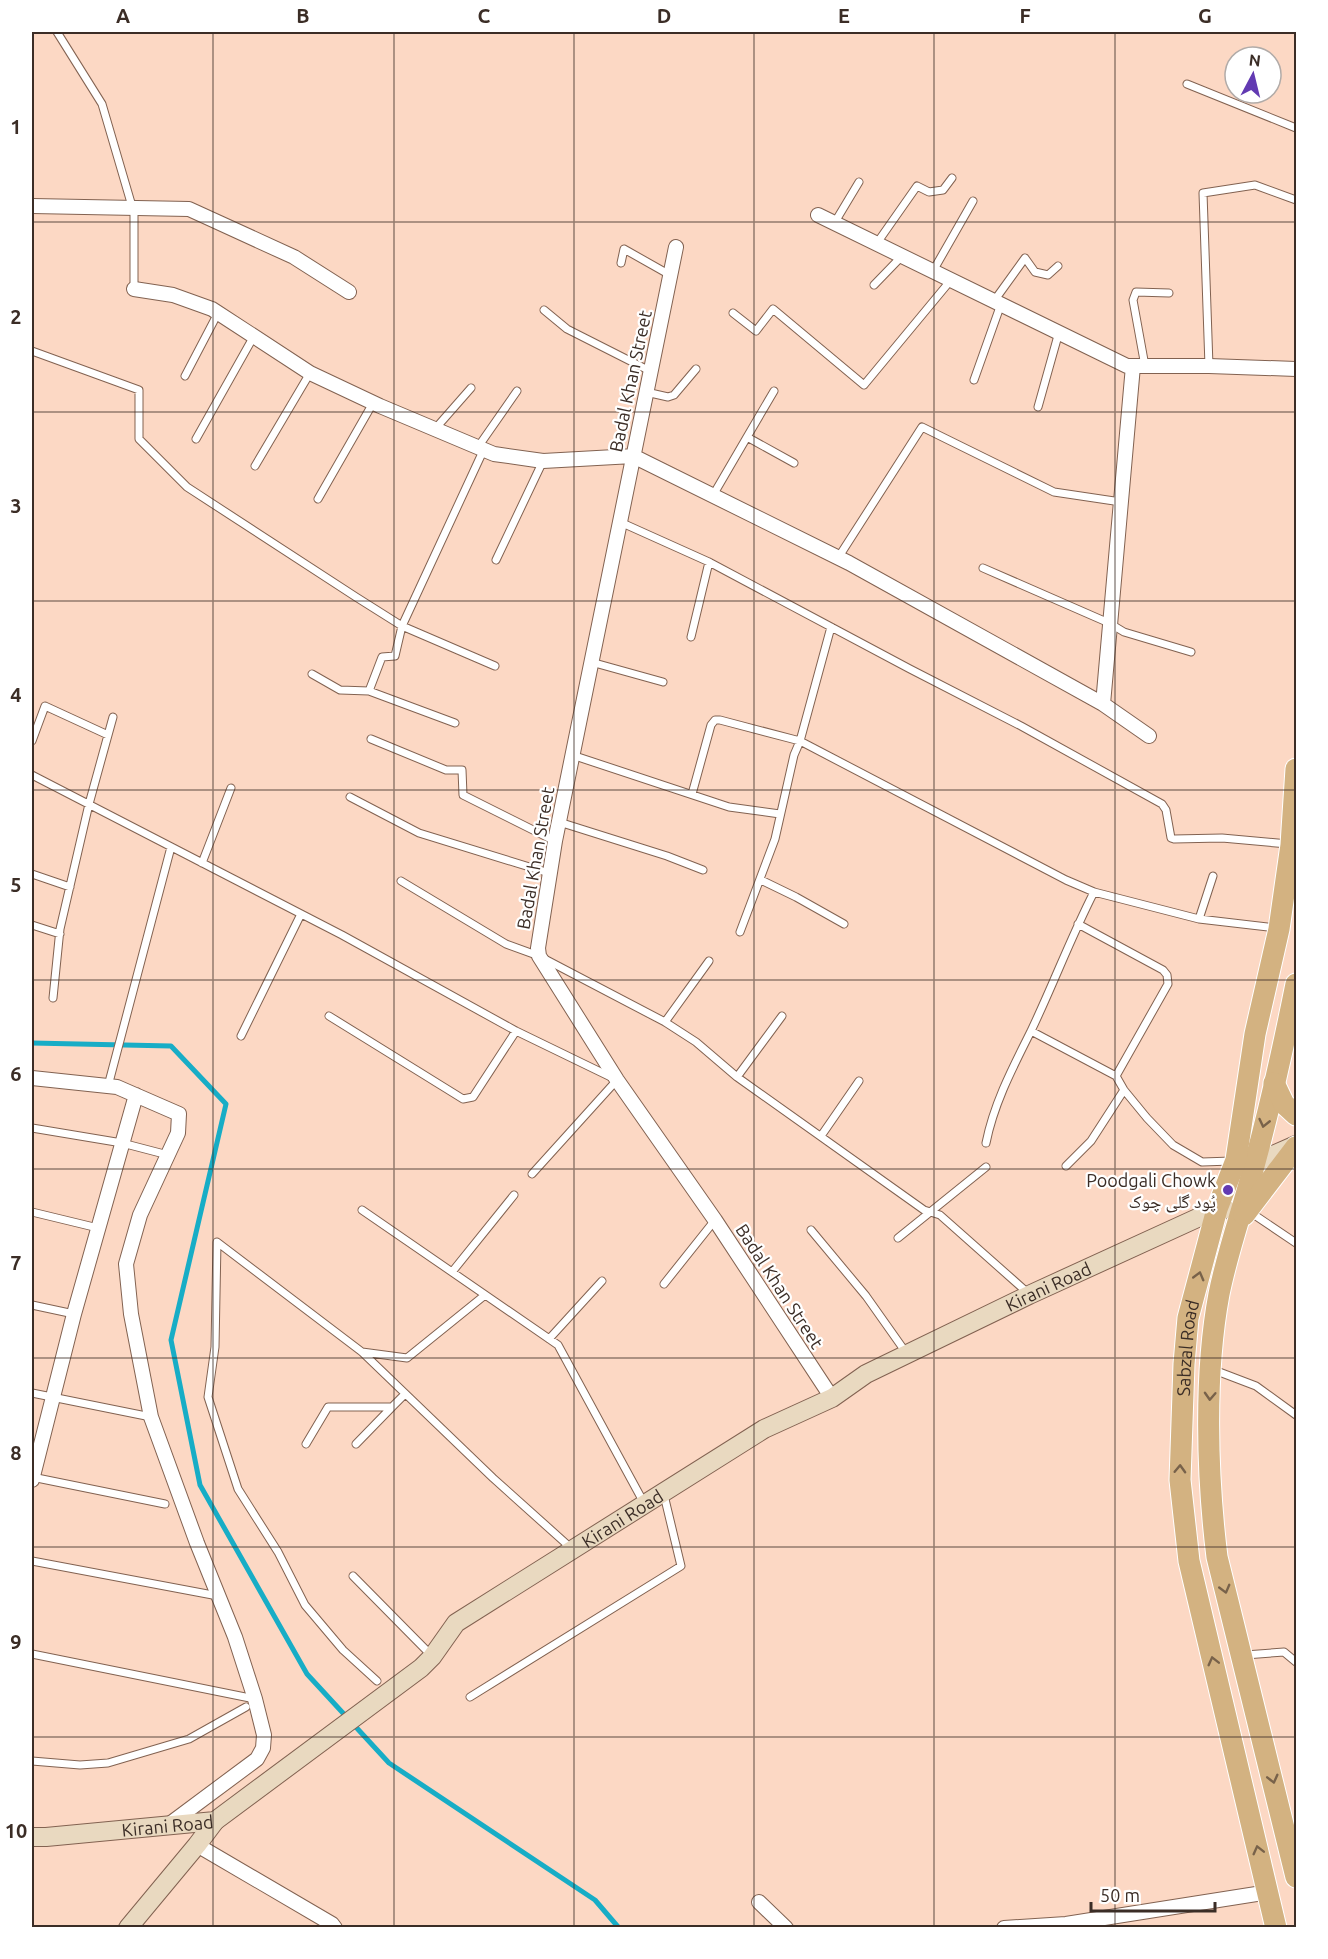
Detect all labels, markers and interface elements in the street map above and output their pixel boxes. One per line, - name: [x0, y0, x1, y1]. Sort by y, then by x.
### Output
- text: A: [116, 4, 130, 27]
- text: B: [296, 4, 310, 27]
- text: C: [478, 4, 491, 27]
- text: D: [657, 4, 671, 27]
- text: E: [838, 4, 850, 27]
- text: F: [1019, 4, 1031, 27]
- text: G: [1198, 4, 1212, 27]
- north arrow: [1223, 45, 1283, 105]
- text: N: [1248, 50, 1262, 70]
- text: 1: [10, 115, 22, 138]
- text: 2: [10, 305, 22, 328]
- street label: Badal Khan Street: [605, 308, 655, 454]
- text: 3: [10, 494, 22, 517]
- text: 4: [10, 683, 22, 706]
- street label: Badal Khan Street: [513, 785, 557, 931]
- text: 5: [10, 873, 22, 896]
- text: 6: [10, 1062, 22, 1085]
- one-way arrow: [1259, 1118, 1272, 1128]
- place label: Poodgali Chowk پُود گلی چوک: [1086, 1170, 1216, 1213]
- marker: Poodgali Chowk پُود گلی چوک: [1221, 1183, 1235, 1197]
- street label: Badal Khan Street: [732, 1220, 828, 1352]
- text: 7: [10, 1251, 22, 1274]
- street label: Kirani Road: [1002, 1258, 1094, 1315]
- one-way arrow: [1192, 1271, 1205, 1281]
- street label: Sabzal Road: [1173, 1297, 1202, 1397]
- one-way arrow: [1204, 1391, 1217, 1400]
- text: 8: [10, 1441, 22, 1464]
- one-way arrow: [1174, 1464, 1186, 1473]
- street label: Kirani Road: [578, 1485, 667, 1551]
- one-way arrow: [1218, 1584, 1231, 1594]
- text: 9: [10, 1630, 22, 1653]
- one-way arrow: [1207, 1656, 1220, 1666]
- one-way arrow: [1265, 1773, 1278, 1783]
- street label: Kirani Road: [121, 1811, 214, 1840]
- text: 10: [5, 1819, 27, 1842]
- one-way arrow: [1253, 1845, 1266, 1855]
- scale bar: [1091, 1875, 1216, 1913]
- text: 50 m: [1100, 1885, 1140, 1905]

